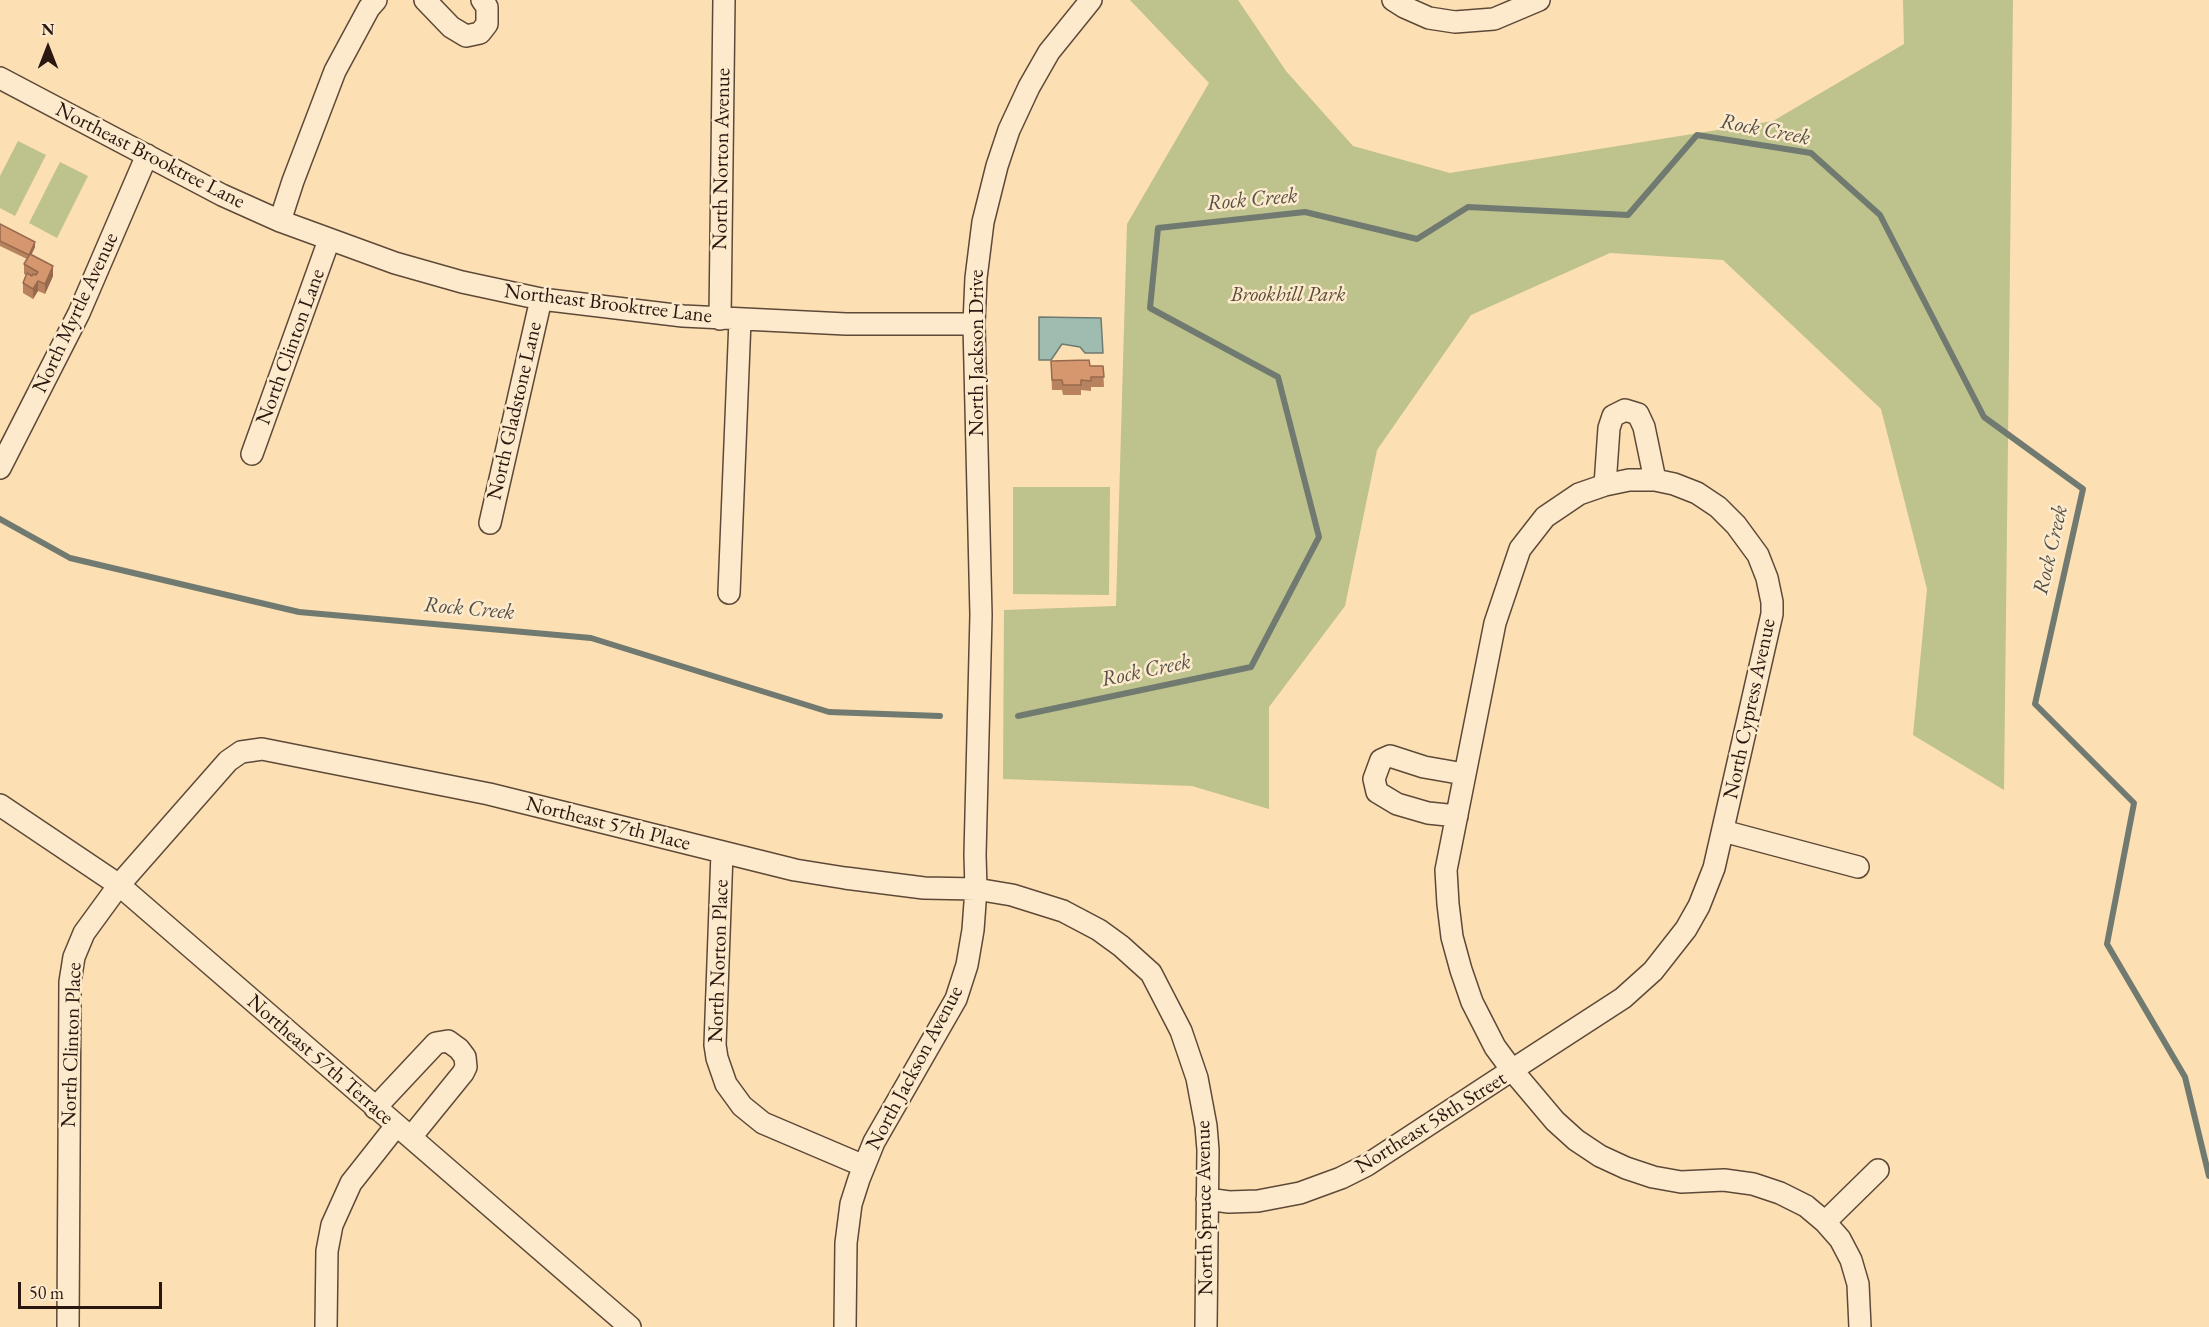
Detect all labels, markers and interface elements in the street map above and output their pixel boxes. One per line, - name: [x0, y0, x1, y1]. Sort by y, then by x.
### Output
- north arrow: [18, 18, 78, 78]
- text: N: [42, 19, 54, 40]
- street label: North Norton Avenue: [708, 68, 736, 250]
- street label: Northeast Brooktree Lane: [51, 97, 249, 215]
- water label: Rock Creek: [1718, 108, 1812, 152]
- water label: Rock Creek: [1206, 183, 1298, 217]
- street label: North Myrtle Avenue: [28, 229, 124, 397]
- street label: North Clinton Lane: [251, 266, 331, 428]
- street label: North Jackson Drive: [964, 270, 990, 436]
- street label: Northeast Brooktree Lane: [503, 279, 713, 329]
- park label: Brookhill Park: [1230, 282, 1346, 308]
- street label: North Gladstone Lane: [482, 319, 548, 503]
- water label: Rock Creek: [2028, 503, 2074, 597]
- water label: Rock Creek: [423, 592, 515, 626]
- street label: North Cypress Avenue: [1719, 616, 1781, 802]
- water label: Rock Creek: [1099, 649, 1193, 693]
- street label: Northeast 57th Place: [523, 791, 693, 857]
- street label: North Norton Place: [704, 879, 734, 1043]
- street label: North Clinton Place: [57, 962, 87, 1128]
- street label: North Jackson Avenue: [861, 982, 969, 1154]
- street label: Northeast 57th Terrace: [241, 989, 399, 1131]
- street label: Northeast 58th Street: [1351, 1066, 1511, 1180]
- street label: North Spruce Avenue: [1191, 1120, 1219, 1296]
- scale bar: [21, 1270, 165, 1308]
- text: 50 m: [29, 1281, 64, 1304]

